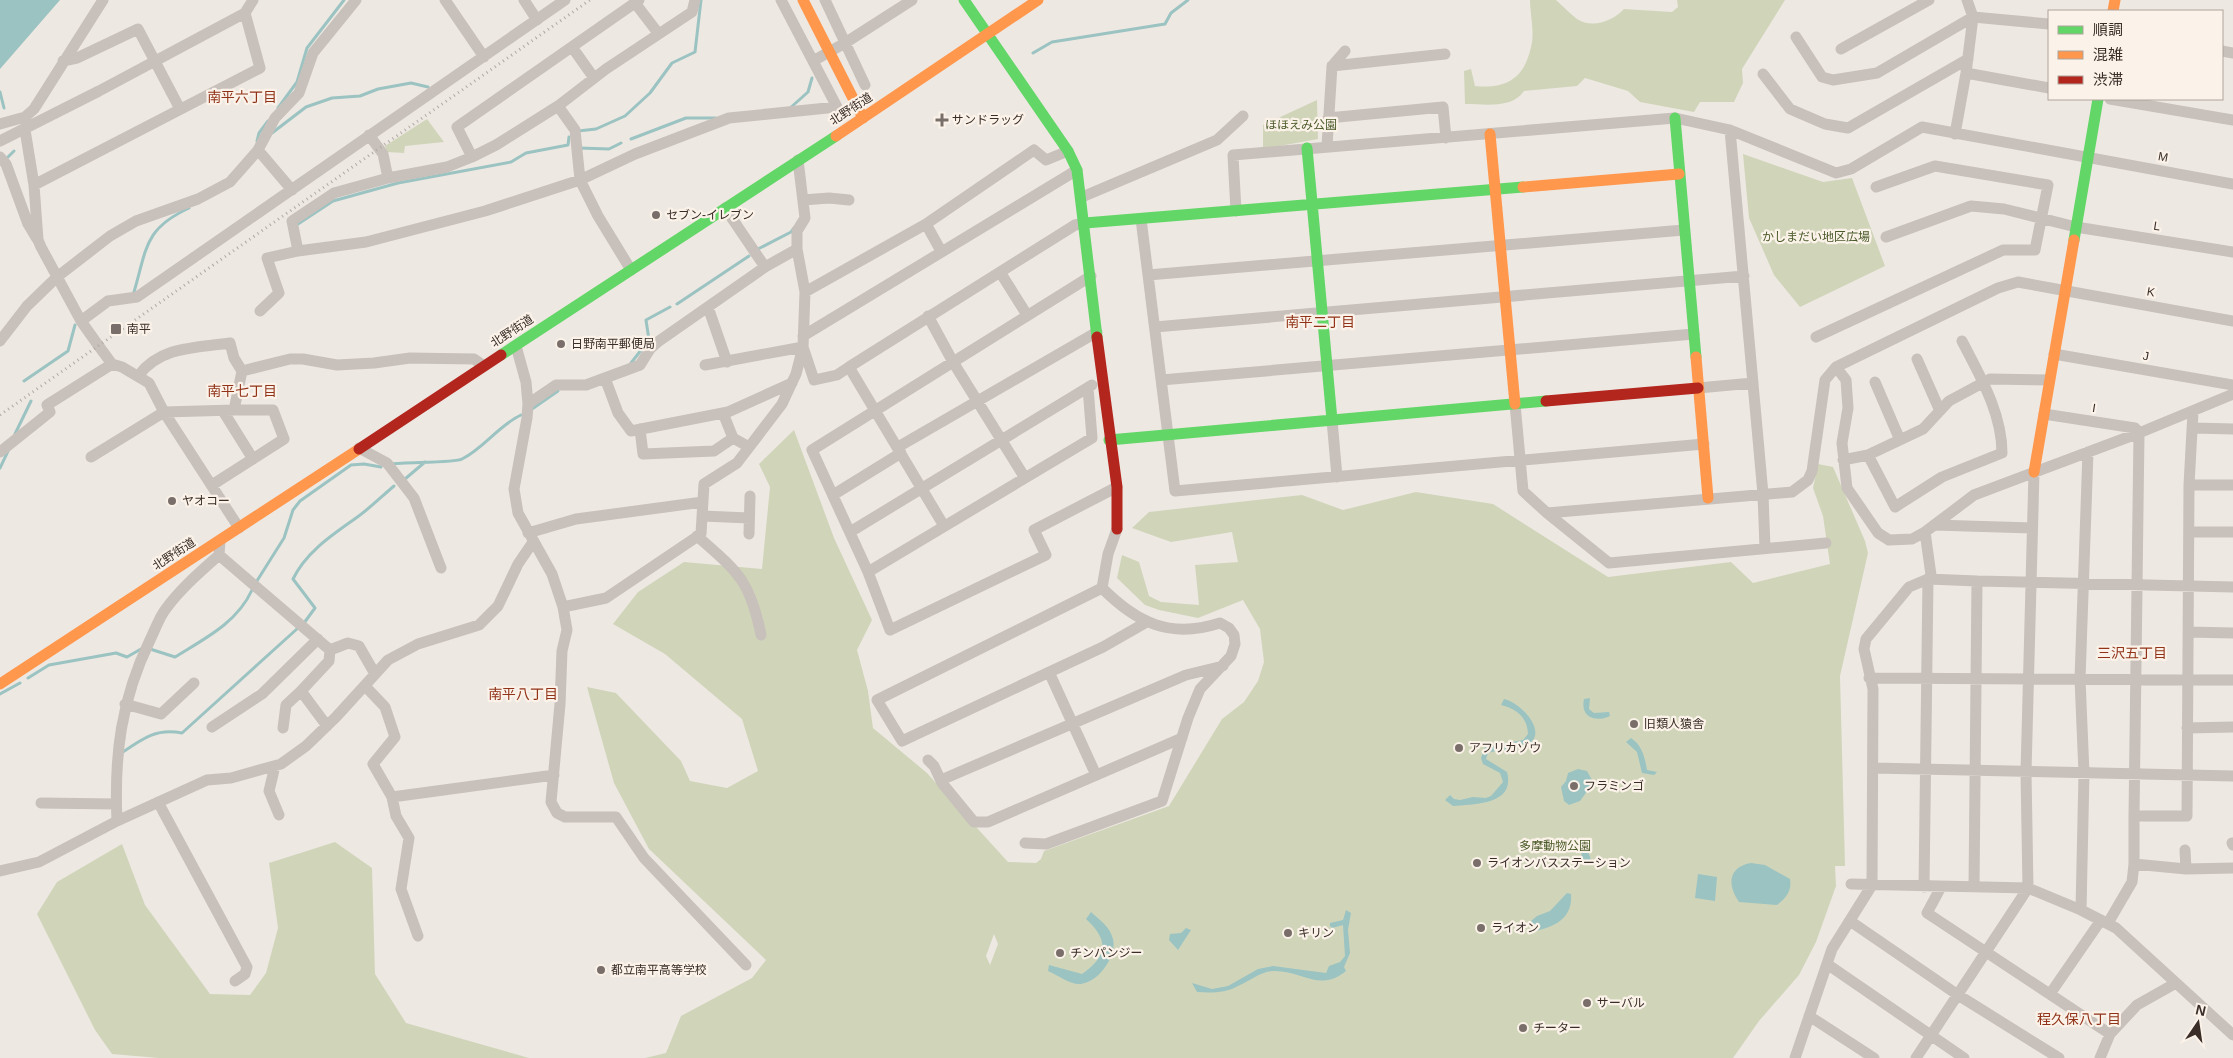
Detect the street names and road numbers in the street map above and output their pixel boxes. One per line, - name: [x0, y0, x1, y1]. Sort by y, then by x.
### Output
- street label: 北野街道: [827, 90, 875, 128]
- street label: M: [2157, 149, 2169, 165]
- street label: L: [2153, 219, 2162, 233]
- street label: K: [2146, 284, 2156, 300]
- street label: 北野街道: [488, 312, 536, 350]
- street label: J: [2142, 349, 2150, 363]
- street label: I: [2091, 401, 2097, 415]
- street label: 北野街道: [150, 535, 198, 573]

